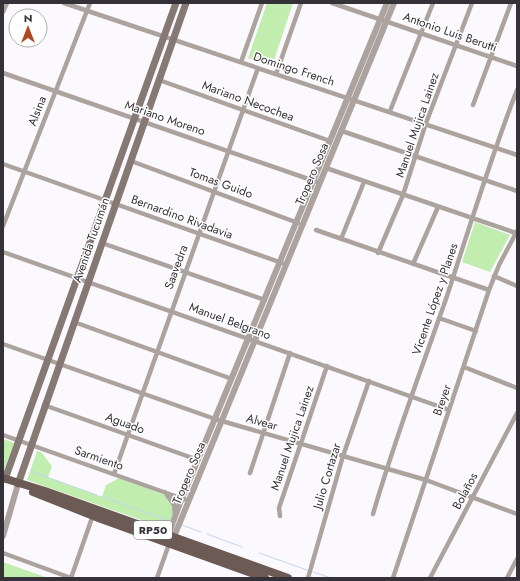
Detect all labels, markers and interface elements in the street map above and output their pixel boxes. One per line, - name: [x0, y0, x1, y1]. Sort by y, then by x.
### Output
- street label: Antonio Luis Berutti: [401, 7, 499, 57]
- north arrow: [8, 8, 48, 48]
- text: N: [24, 10, 32, 26]
- street label: Domingo French: [251, 47, 337, 91]
- street label: Manuel Mujica Lainez: [391, 70, 444, 180]
- street label: Mariano Necochea: [199, 76, 297, 126]
- street label: Alsina: [23, 93, 51, 129]
- street label: Mariano Moreno: [122, 96, 208, 140]
- street label: Tropero Sosa: [291, 140, 333, 208]
- street label: Tomas Guido: [187, 163, 256, 203]
- street label: Bernardino Rivadavia: [129, 190, 236, 244]
- street label: Avenida Tucumán: [68, 195, 114, 285]
- street label: Vicente López y Planes: [407, 241, 463, 357]
- street label: Saavedra: [160, 242, 192, 292]
- street label: Manuel Belgrano: [187, 298, 274, 344]
- street label: Breyer: [428, 381, 456, 418]
- street label: Manuel Mujica Lainez: [266, 383, 319, 493]
- street label: Aguado: [103, 408, 147, 438]
- street label: Alvear: [244, 409, 281, 435]
- street label: Tropero Sosa: [168, 439, 210, 507]
- street label: Julio Cortazar: [308, 440, 346, 513]
- street label: Sarmiento: [72, 441, 126, 475]
- street label: Bolaños: [448, 469, 482, 513]
- road number: RP50: [134, 521, 172, 539]

